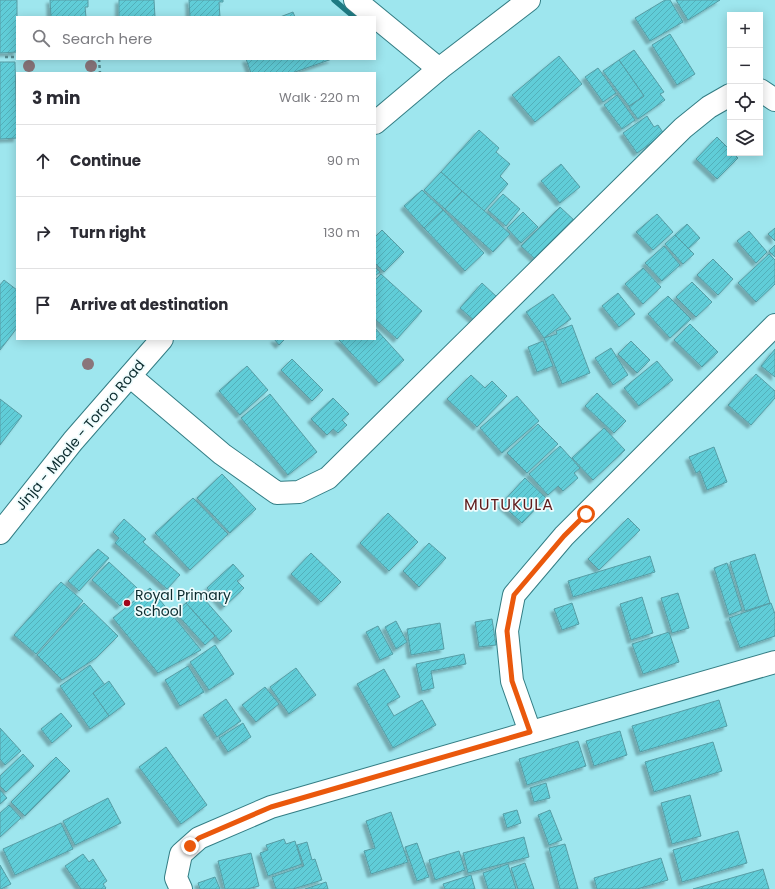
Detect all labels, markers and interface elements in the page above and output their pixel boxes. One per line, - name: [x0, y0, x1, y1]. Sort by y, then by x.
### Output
- map controls: [727, 12, 763, 156]
- button: +: [727, 12, 763, 48]
- search box: [16, 16, 376, 60]
- icon: search: [30, 27, 52, 49]
- text: Search here: [62, 28, 152, 49]
- button: −: [727, 48, 763, 84]
- button: locate: [727, 84, 763, 120]
- text: 3 min: [32, 86, 80, 110]
- text: Walk · 220 m: [279, 88, 360, 107]
- button: layers: [727, 120, 763, 156]
- icon: ahead: [32, 150, 54, 172]
- text: Continue: [70, 150, 141, 171]
- text: 90 m: [327, 151, 360, 170]
- icon: right: [32, 222, 54, 244]
- text: Turn right: [70, 222, 146, 243]
- text: 130 m: [323, 223, 360, 242]
- icon: arrive: [32, 294, 54, 316]
- text: Arrive at destination: [70, 294, 228, 315]
- street label: Jinja - Mbale - Tororo Road: [11, 355, 149, 515]
- district label: MUTUKULA: [464, 493, 554, 516]
- route start: [577, 505, 595, 523]
- place label: Royal Primary School: [135, 585, 231, 621]
- marker: Royal Primary School: [122, 598, 132, 608]
- route end: [181, 837, 199, 855]

